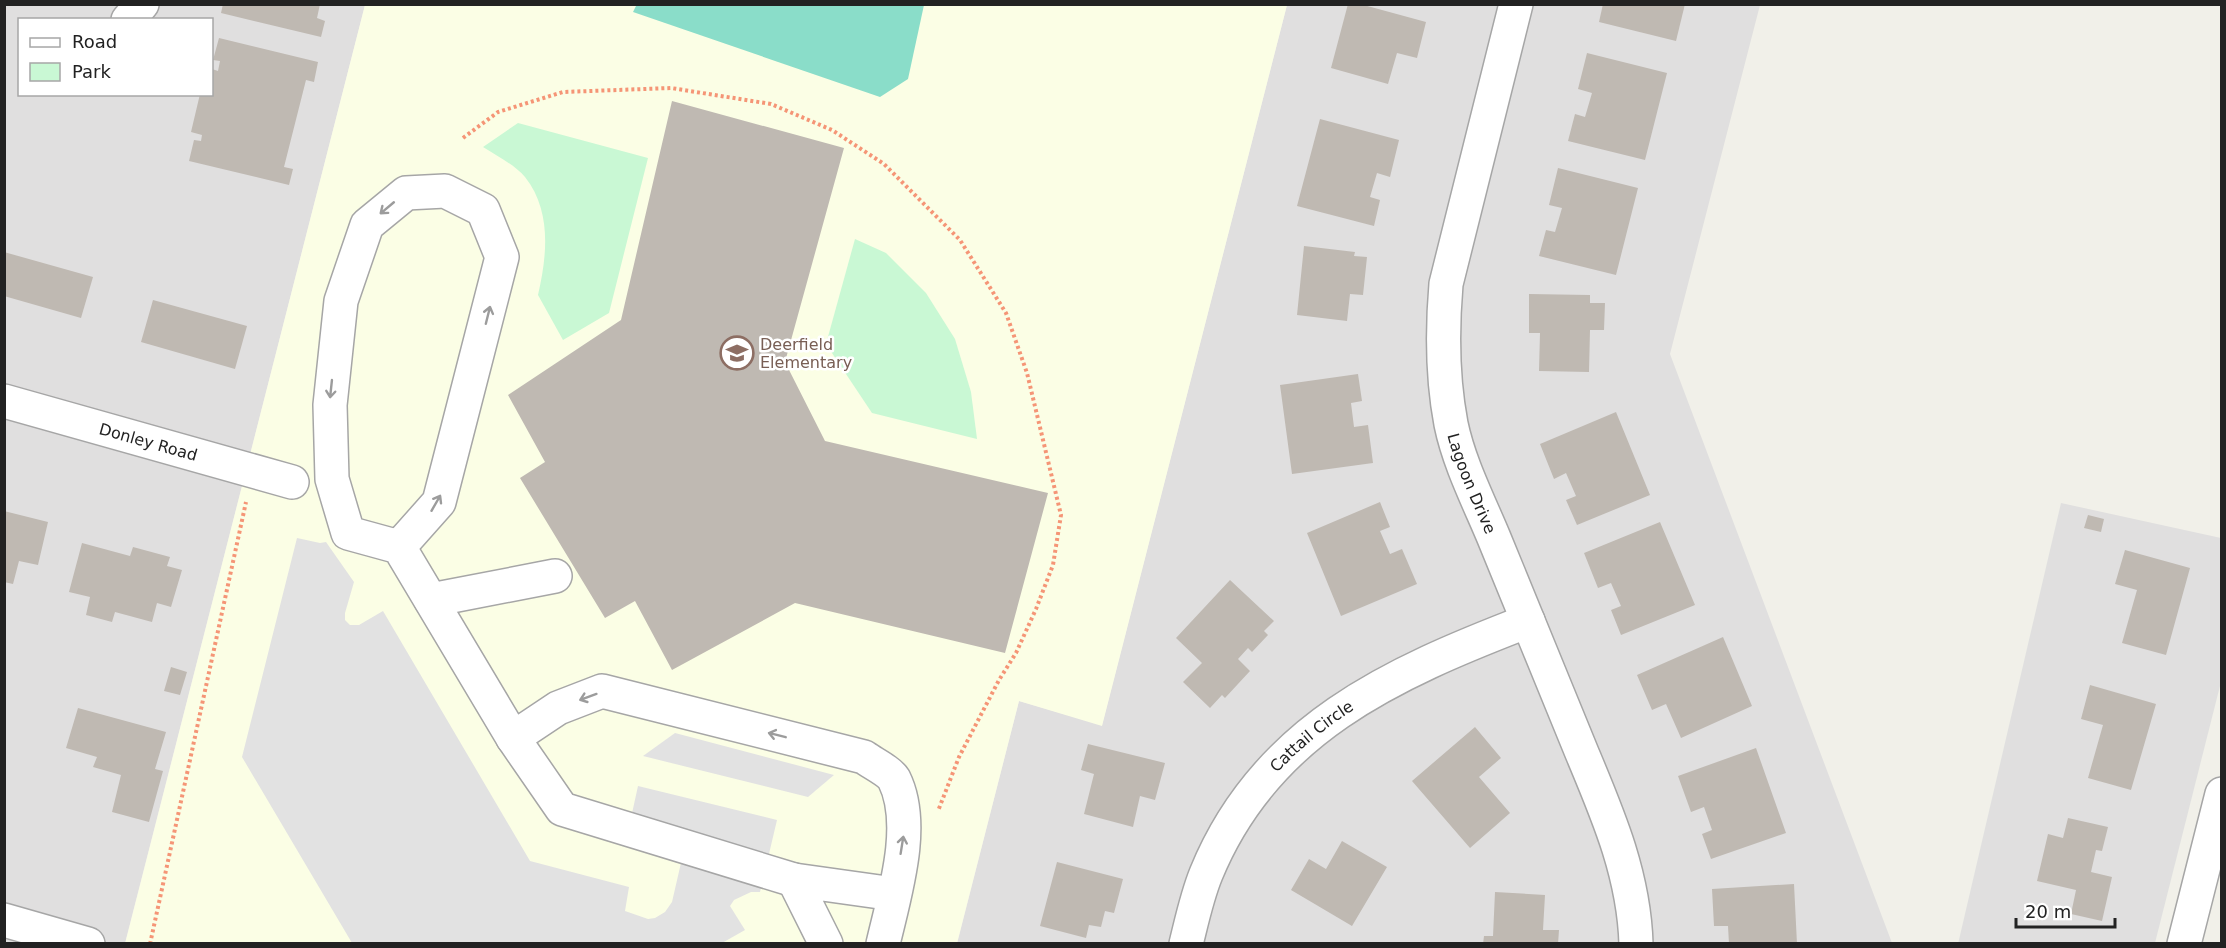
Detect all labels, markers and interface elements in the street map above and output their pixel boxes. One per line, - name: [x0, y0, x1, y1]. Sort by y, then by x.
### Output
- legend: [18, 18, 213, 96]
- text: Road: [72, 31, 117, 52]
- text: Park: [72, 61, 111, 82]
- one-way arrow: [380, 201, 395, 215]
- one-way arrow: [482, 306, 494, 325]
- school or university icon: Deerfield Elementary: [719, 335, 755, 371]
- place label: Deerfield Elementary: [760, 335, 852, 372]
- one-way arrow: [326, 378, 337, 398]
- street label: Donley Road: [97, 419, 200, 465]
- street label: Lagoon Drive: [1443, 431, 1500, 537]
- one-way arrow: [430, 494, 443, 511]
- one-way arrow: [579, 692, 598, 703]
- street label: Cattail Circle: [1266, 697, 1357, 776]
- one-way arrow: [768, 728, 787, 740]
- one-way arrow: [897, 836, 908, 855]
- scale bar: [2016, 891, 2115, 929]
- text: 20 m: [2025, 901, 2071, 922]

